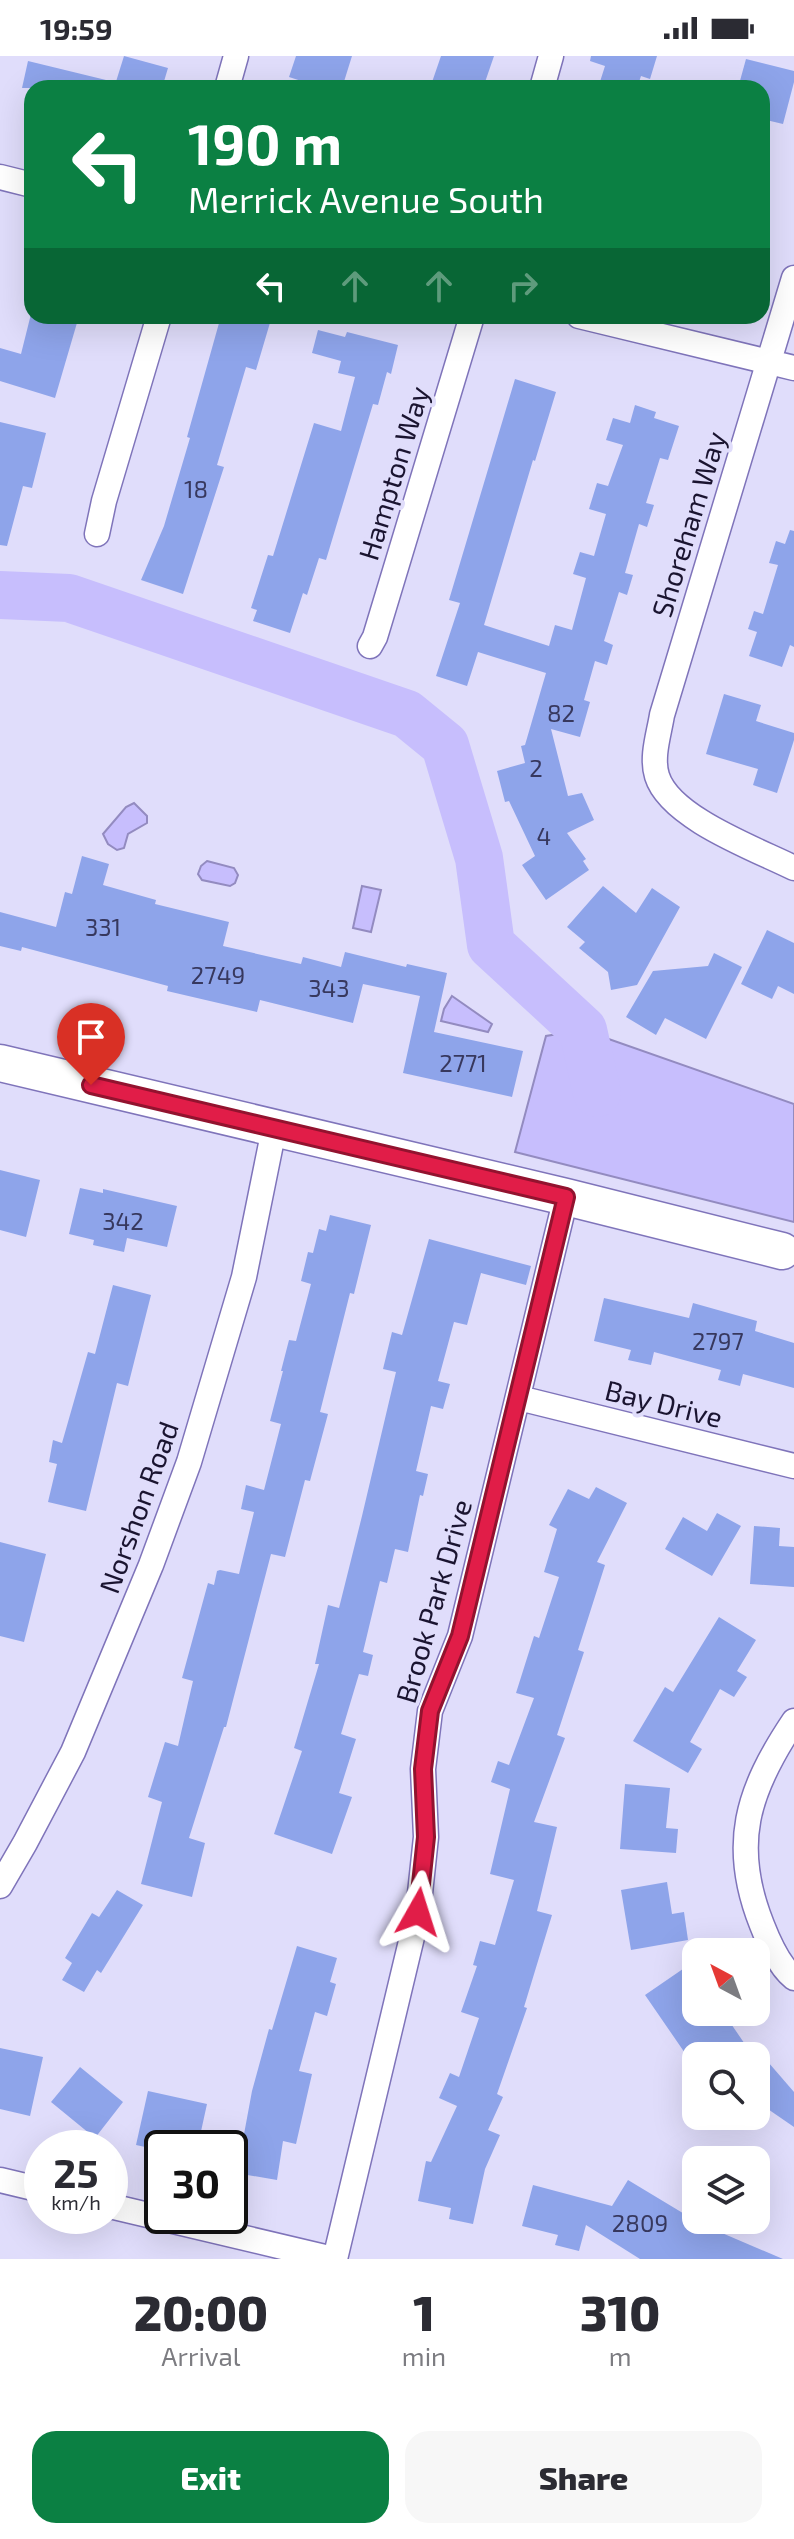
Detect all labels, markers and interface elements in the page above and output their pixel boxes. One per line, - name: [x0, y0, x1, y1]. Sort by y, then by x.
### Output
- text: 19:59: [40, 10, 113, 46]
- text: 190 m: [188, 109, 342, 176]
- icon: left: [56, 112, 160, 216]
- text: Merrick Avenue South: [188, 177, 544, 220]
- icon: left: [249, 264, 293, 308]
- icon: ahead: [333, 264, 377, 308]
- icon: ahead: [417, 264, 461, 308]
- icon: right: [501, 264, 545, 308]
- street label: Hampton Way: [350, 382, 436, 564]
- street label: Shoreham Way: [644, 427, 732, 621]
- house number: 18: [184, 474, 208, 503]
- house number: 82: [547, 698, 575, 727]
- house number: 2: [529, 753, 543, 782]
- house number: 4: [537, 821, 551, 850]
- house number: 331: [85, 912, 121, 941]
- house number: 2749: [191, 960, 245, 989]
- house number: 343: [308, 973, 350, 1002]
- pin: [57, 1003, 125, 1085]
- icon: arrive: [69, 1015, 113, 1059]
- house number: 2771: [439, 1048, 487, 1077]
- house number: 342: [102, 1206, 144, 1235]
- house number: 2797: [692, 1326, 744, 1355]
- street label: Bay Drive: [602, 1372, 726, 1434]
- street label: Norshon Road: [91, 1416, 185, 1598]
- street label: Brook Park Drive: [388, 1495, 478, 1707]
- position arrow: [376, 1870, 460, 1954]
- north arrow: [682, 1938, 770, 2026]
- map controls: [682, 1938, 770, 2234]
- button: search: [682, 2042, 770, 2130]
- speed limit sign: 30: [144, 2130, 248, 2234]
- button: layers: [682, 2146, 770, 2234]
- text: 25: [53, 2148, 99, 2196]
- text: km/h: [51, 2190, 101, 2214]
- house number: 2809: [612, 2208, 668, 2237]
- text: 20:00: [134, 2283, 268, 2341]
- text: 1: [413, 2283, 435, 2341]
- text: 310: [580, 2283, 660, 2341]
- text: Arrival: [161, 2340, 240, 2371]
- text: min: [402, 2340, 446, 2371]
- text: m: [609, 2340, 631, 2371]
- button: Exit: [32, 2431, 389, 2523]
- button: Share: [405, 2431, 762, 2523]

